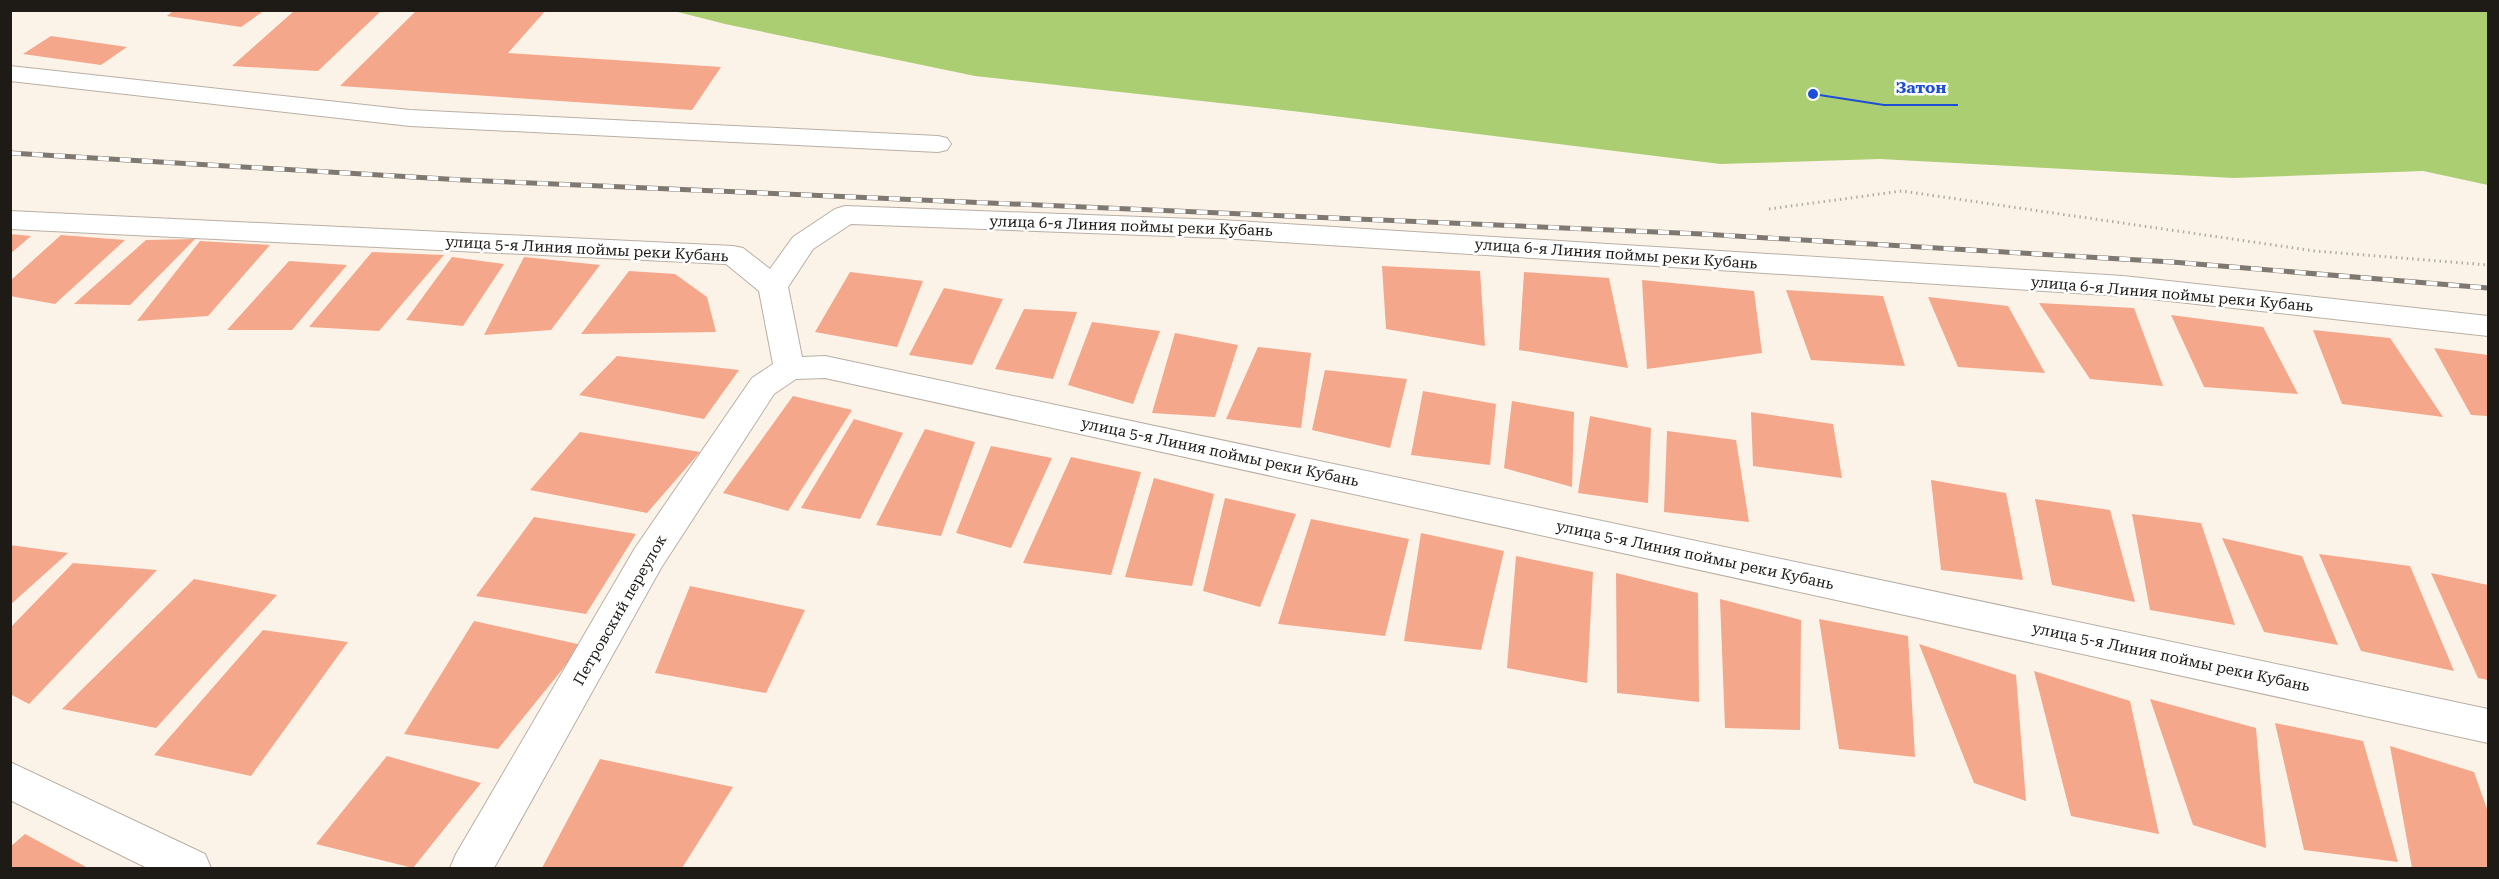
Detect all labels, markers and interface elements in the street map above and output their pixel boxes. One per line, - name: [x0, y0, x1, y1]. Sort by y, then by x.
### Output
- callout: Затон: [1884, 71, 1958, 105]
- text: Затон: [1896, 78, 1946, 97]
- street label: улица 6-я Линия поймы реки Кубань: [989, 212, 1273, 240]
- street label: улица 5-я Линия поймы реки Кубань: [445, 233, 729, 265]
- street label: улица 6-я Линия поймы реки Кубань: [1474, 235, 1758, 273]
- street label: улица 6-я Линия поймы реки Кубань: [2030, 273, 2314, 315]
- street label: улица 5-я Линия поймы реки Кубань: [1080, 414, 1361, 490]
- street label: улица 5-я Линия поймы реки Кубань: [1555, 517, 1836, 593]
- street label: Петровский переулок: [570, 531, 671, 688]
- street label: улица 5-я Линия поймы реки Кубань: [2031, 619, 2312, 695]

